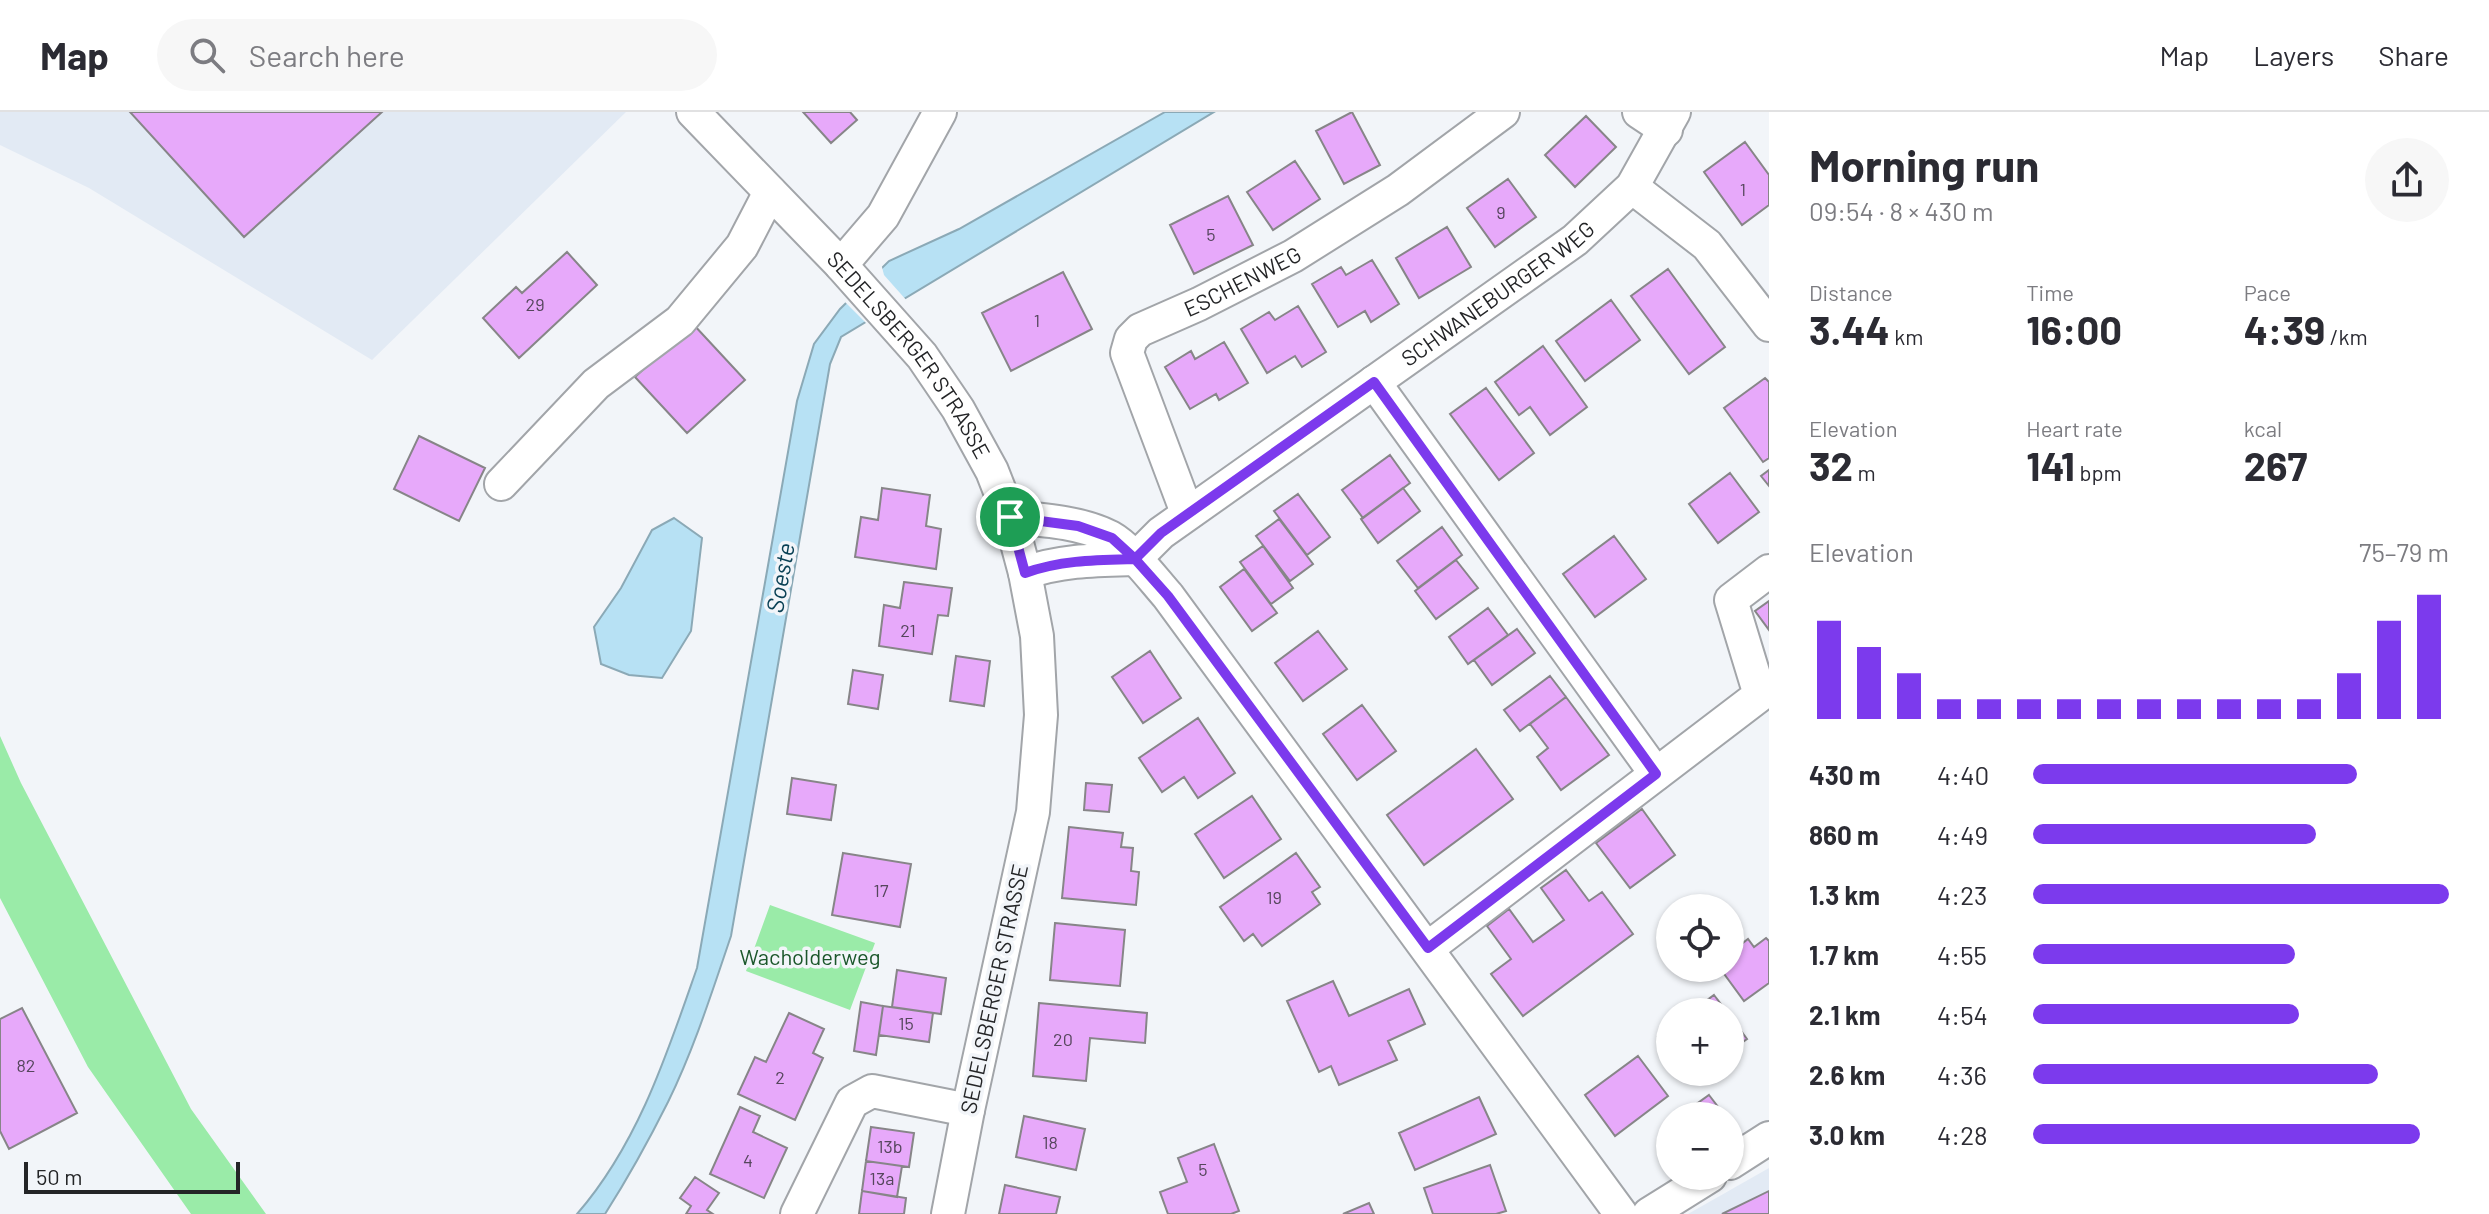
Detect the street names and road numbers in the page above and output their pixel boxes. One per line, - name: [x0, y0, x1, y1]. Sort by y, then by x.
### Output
- street label: SCHWANEBURGER WEG: [1396, 215, 1599, 371]
- street label: ESCHENWEG: [1180, 240, 1306, 321]
- street label: SEDELSBERGER STRASSE: [823, 245, 996, 463]
- street label: SEDELSBERGER STRASSE: [954, 862, 1032, 1116]

